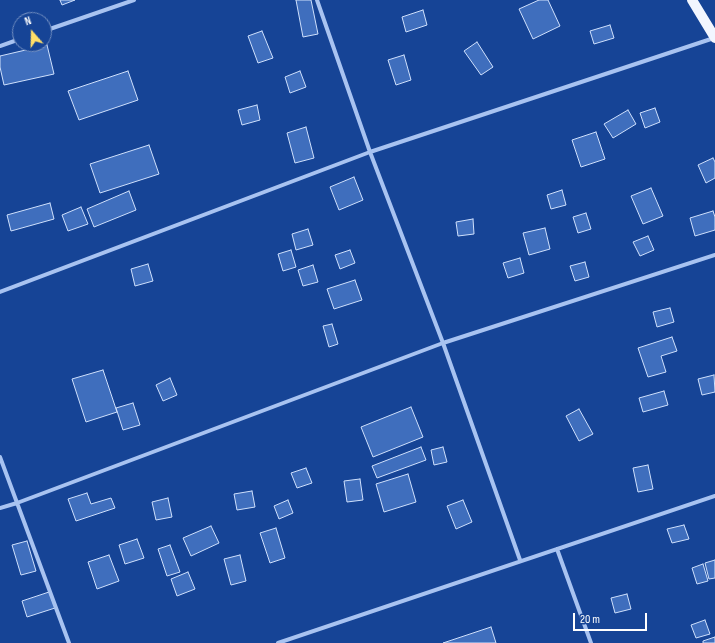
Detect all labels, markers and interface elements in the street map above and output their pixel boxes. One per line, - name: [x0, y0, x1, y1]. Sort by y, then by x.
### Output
- north arrow: [12, 12, 52, 52]
- text: N: [23, 14, 33, 28]
- scale bar: [575, 605, 649, 631]
- text: 20 m: [580, 612, 600, 627]

